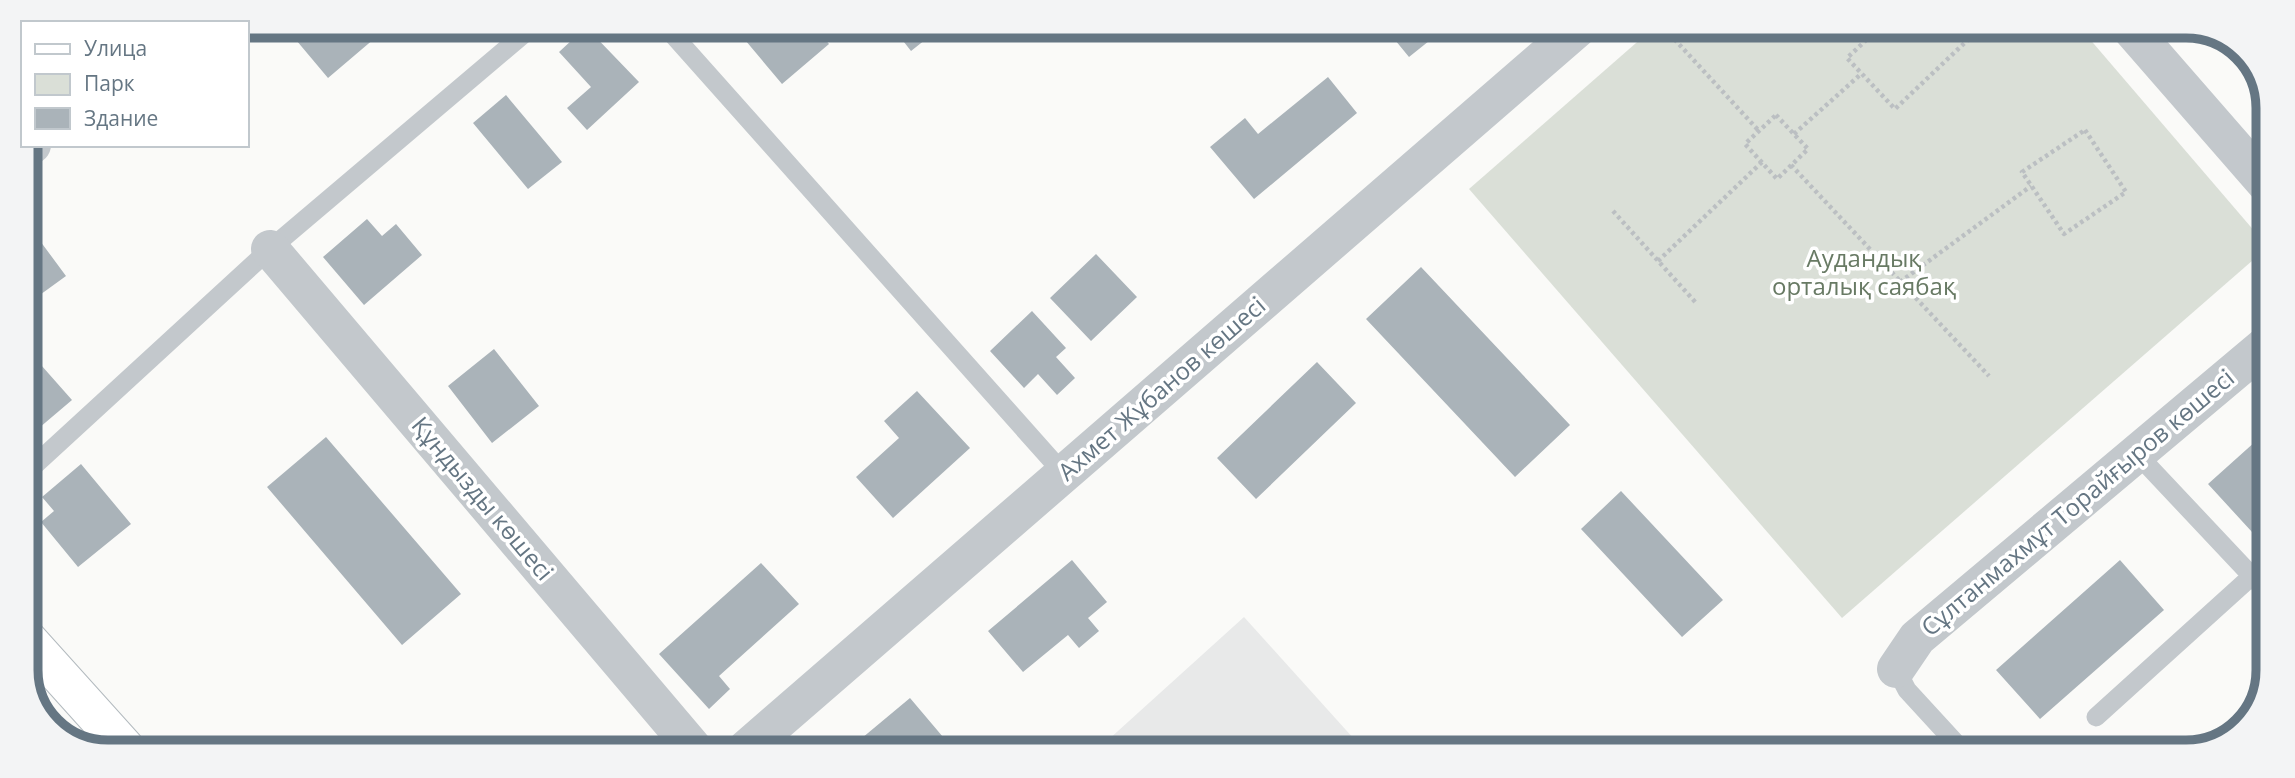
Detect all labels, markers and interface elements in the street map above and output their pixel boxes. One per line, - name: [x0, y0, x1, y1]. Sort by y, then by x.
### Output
- legend: [21, 21, 248, 147]
- text: Улица: [84, 34, 147, 62]
- text: Парк: [84, 69, 135, 97]
- text: Здание: [84, 104, 158, 132]
- park label: Аудандық орталық саябақ: [1772, 241, 1956, 302]
- street label: Ахмет Жұбанов көшесі: [1050, 288, 1272, 487]
- street label: Сұлтанмахмұт Торайғыров көшесі: [1913, 361, 2241, 643]
- street label: Құндызды көшесі: [405, 409, 562, 587]

